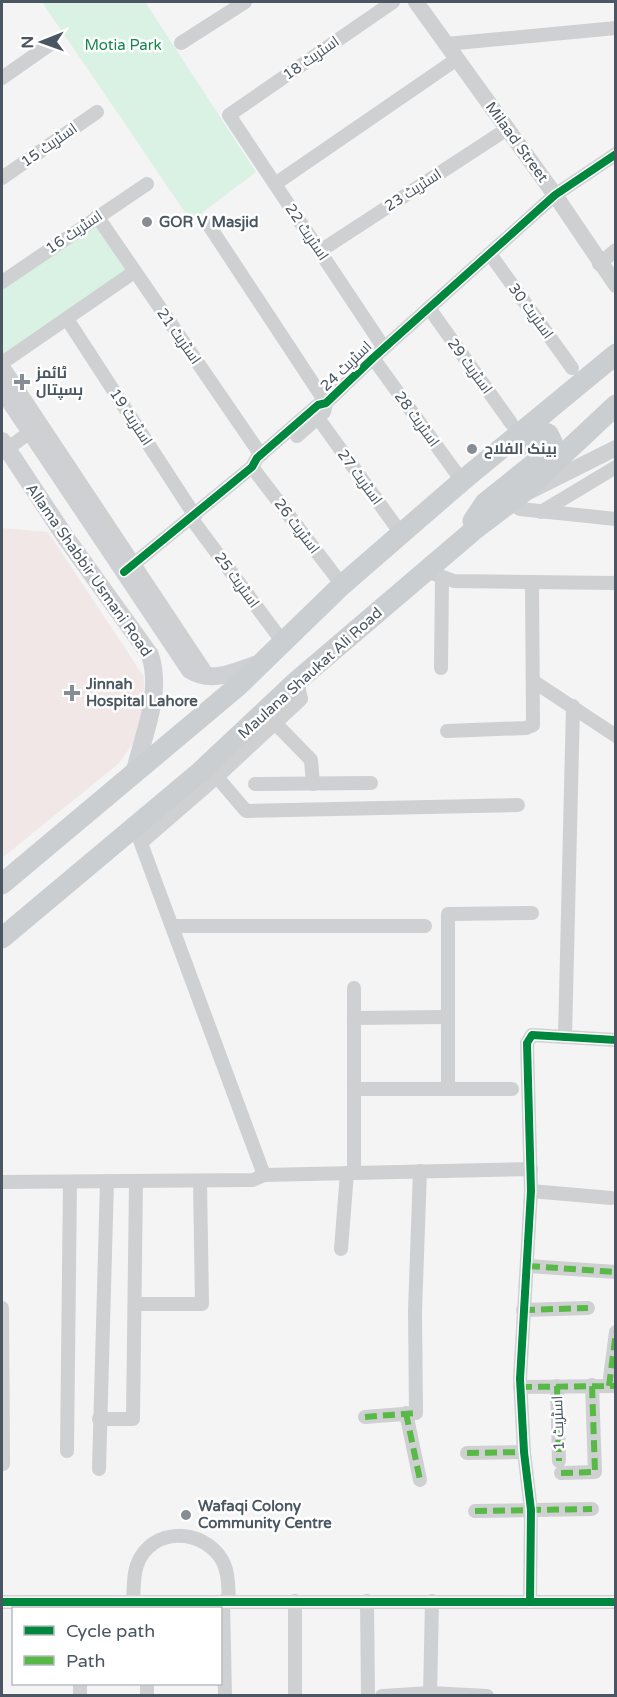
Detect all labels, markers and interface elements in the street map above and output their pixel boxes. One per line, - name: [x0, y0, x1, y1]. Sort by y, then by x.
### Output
- north arrow: [12, 12, 72, 72]
- street label: اسٹریٹ 18: [279, 32, 343, 84]
- text: N: [18, 36, 38, 49]
- park label: Motia Park: [84, 36, 162, 54]
- street label: Milaad Street: [482, 98, 552, 186]
- street label: اسٹریٹ 15: [17, 119, 81, 171]
- street label: اسٹریٹ 23: [381, 165, 445, 215]
- street label: اسٹریٹ 22: [282, 200, 332, 264]
- street label: اسٹریٹ 16: [42, 207, 106, 257]
- place label: GOR V Masjid: [159, 213, 259, 232]
- marker: GOR V Masjid: [140, 215, 154, 229]
- street label: اسٹریٹ 30: [505, 280, 557, 342]
- street label: اسٹریٹ 21: [153, 304, 205, 368]
- street label: اسٹریٹ 29: [444, 335, 496, 397]
- street label: اسٹریٹ 24: [317, 337, 375, 395]
- place label: ٹائمز ہسپتال: [35, 364, 83, 400]
- marker: ٹائمز ہسپتال: [13, 373, 31, 391]
- street label: اسٹریٹ 19: [106, 385, 156, 449]
- street label: اسٹریٹ 28: [391, 388, 443, 450]
- place label: بینک الفلاح: [484, 440, 557, 459]
- marker: بینک الفلاح: [465, 442, 479, 456]
- street label: اسٹریٹ 27: [334, 446, 386, 508]
- street label: Allama Shabbir Usmani Road: [22, 480, 156, 660]
- street label: اسٹریٹ 26: [270, 495, 324, 557]
- street label: اسٹریٹ 25: [211, 549, 263, 611]
- street label: Maulana Shaukat Ali Road: [234, 604, 386, 742]
- place label: Jinnah Hospital Lahore: [85, 675, 198, 711]
- marker: Jinnah Hospital Lahore: [63, 684, 81, 702]
- street label: اسٹریٹ 1: [548, 1395, 568, 1451]
- place label: Wafaqi Colony Community Centre: [198, 1497, 332, 1533]
- marker: Wafaqi Colony Community Centre: [179, 1508, 193, 1522]
- legend: [12, 1607, 222, 1685]
- text: Cycle path: [66, 1620, 155, 1642]
- text: Path: [66, 1650, 105, 1672]

